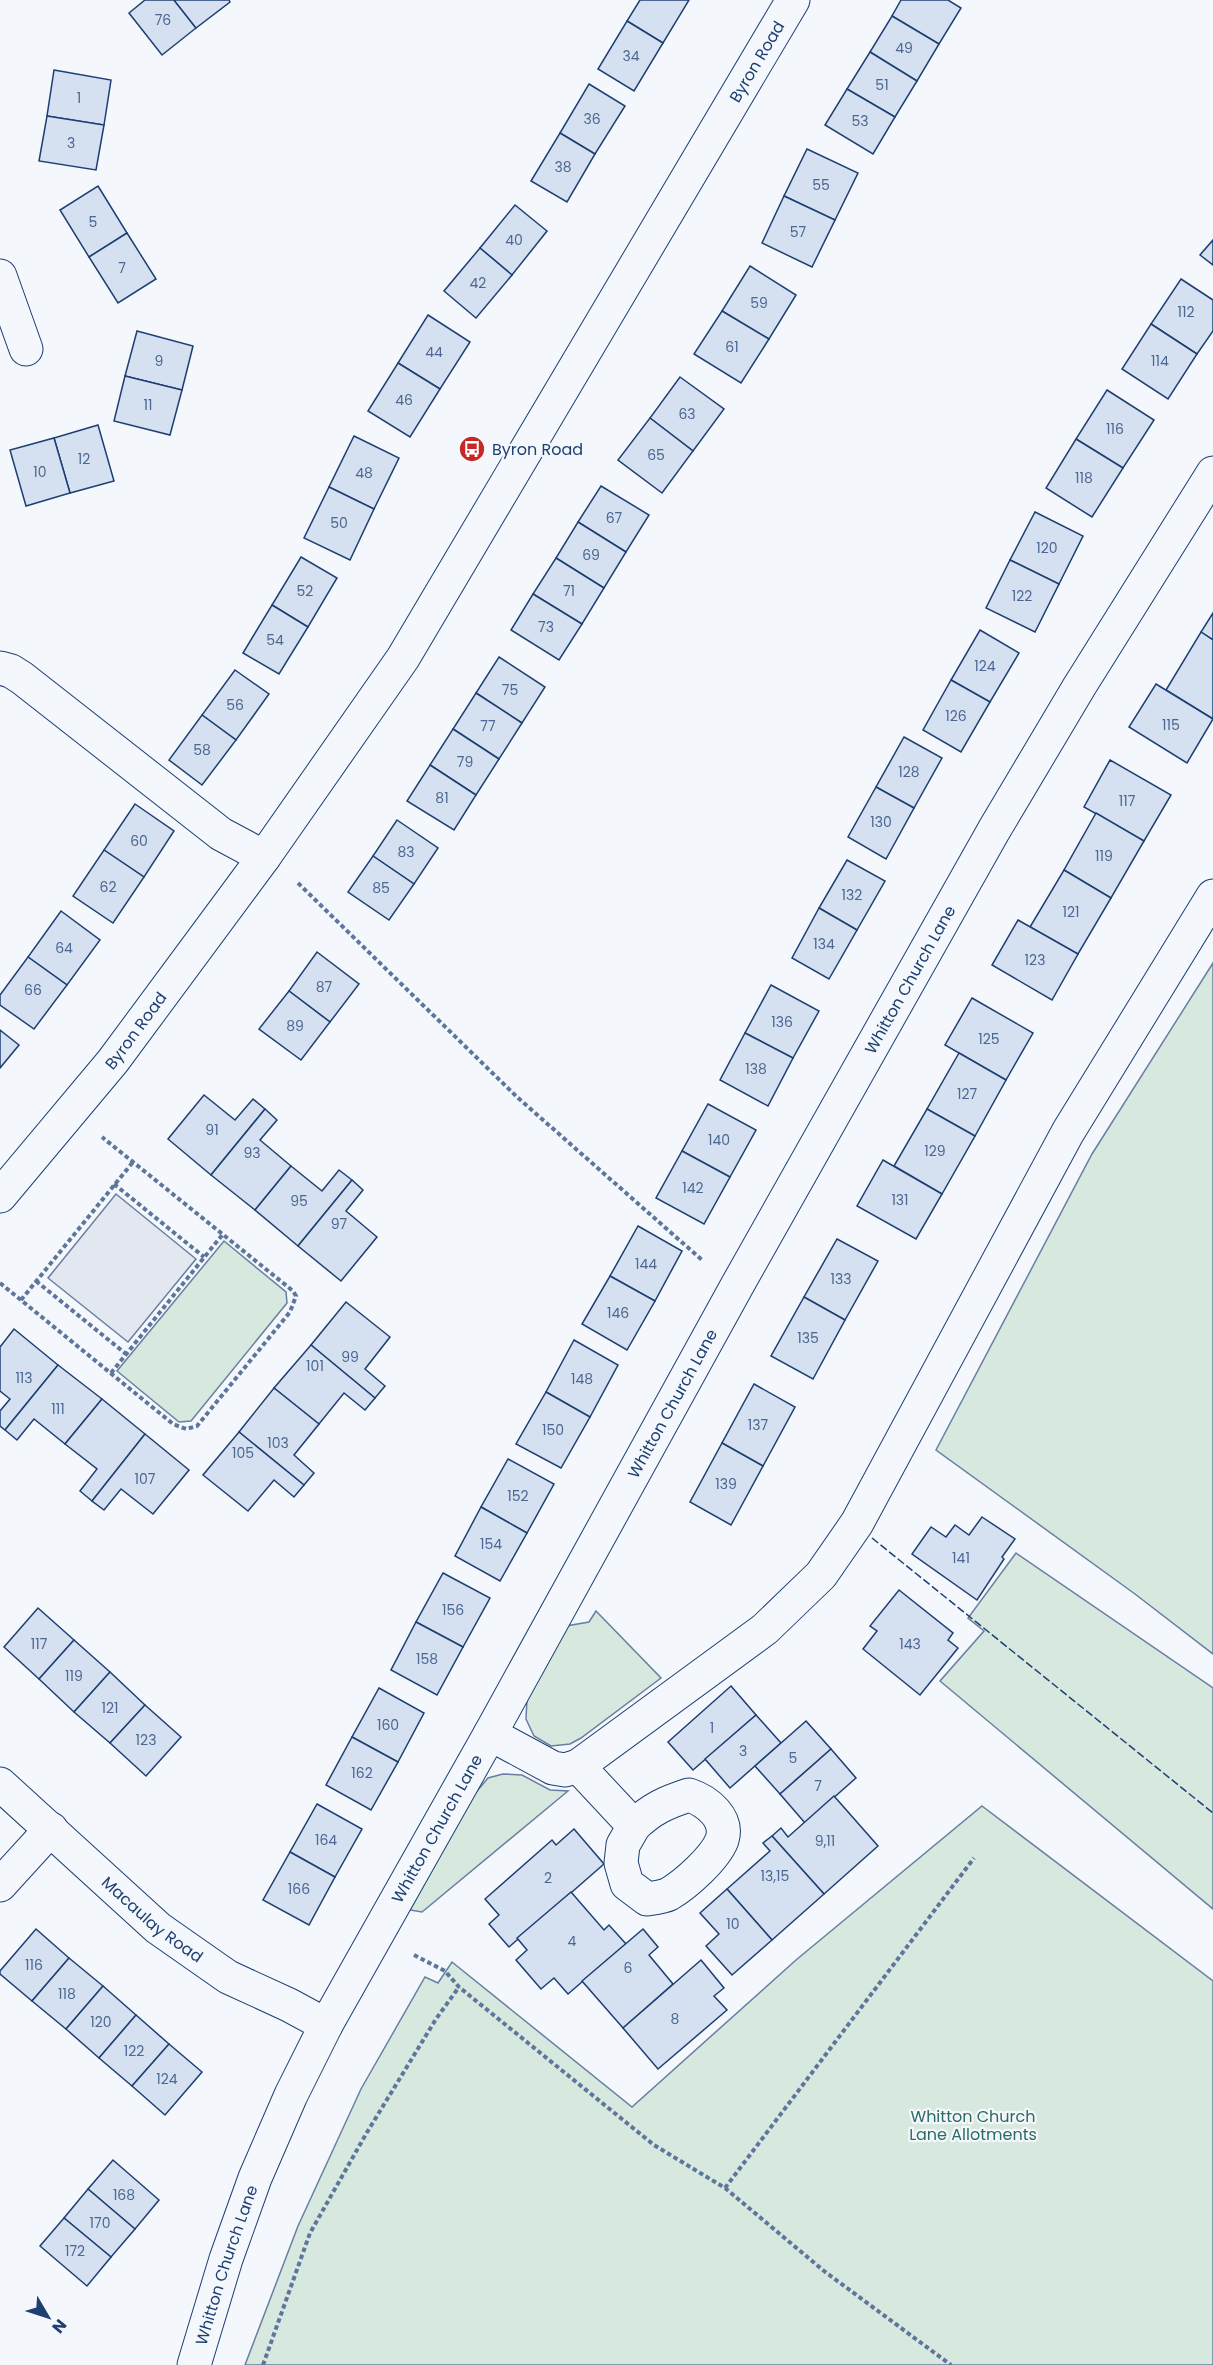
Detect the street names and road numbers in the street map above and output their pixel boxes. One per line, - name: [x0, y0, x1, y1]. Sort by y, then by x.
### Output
- street label: Byron Road: [724, 17, 790, 107]
- street label: Whitton Church Lane: [859, 901, 961, 1058]
- street label: Byron Road: [100, 987, 172, 1075]
- street label: Whitton Church Lane: [622, 1325, 723, 1482]
- street label: Whitton Church Lane: [386, 1750, 488, 1907]
- street label: Macaulay Road: [96, 1871, 208, 1968]
- street label: Whitton Church Lane: [190, 2182, 264, 2348]

